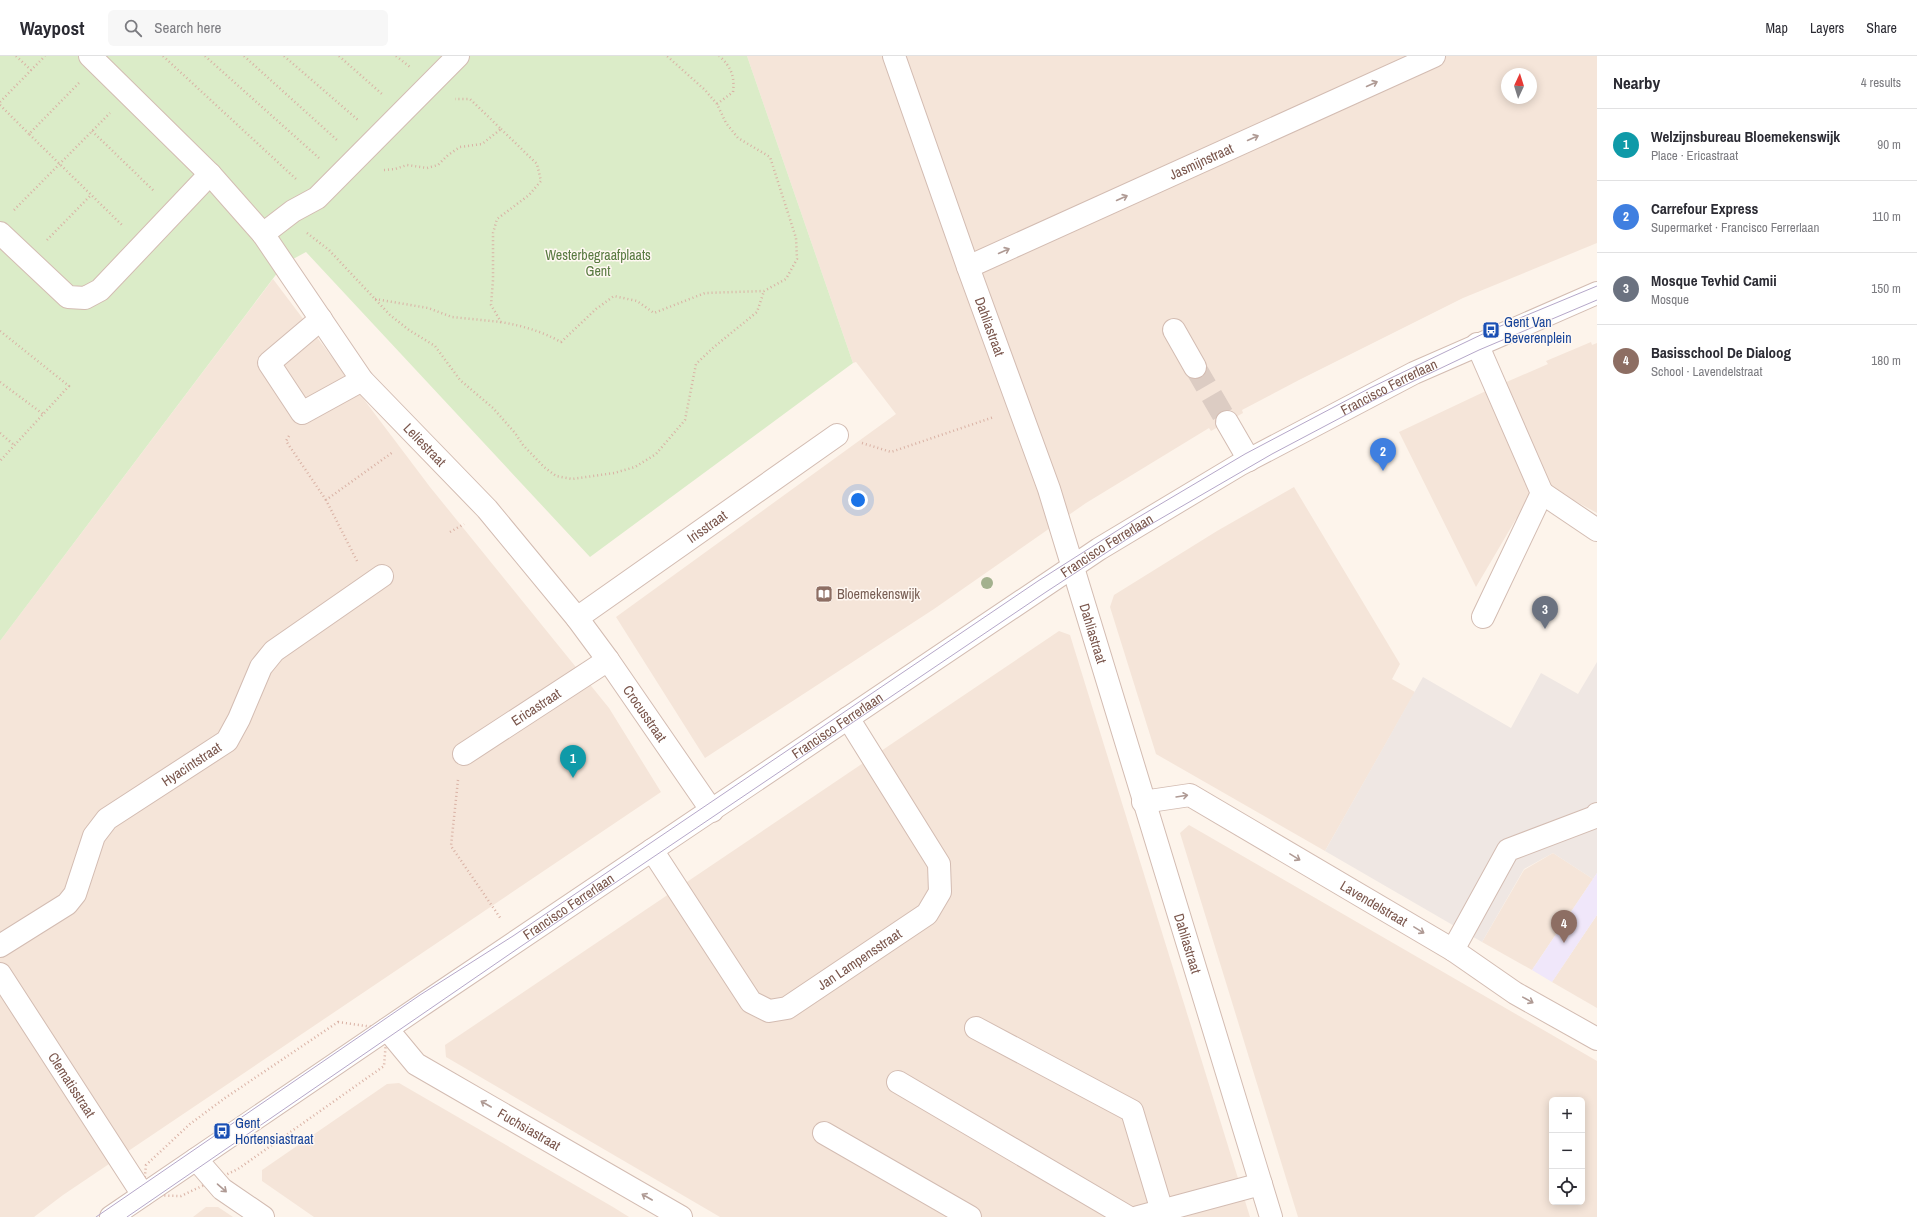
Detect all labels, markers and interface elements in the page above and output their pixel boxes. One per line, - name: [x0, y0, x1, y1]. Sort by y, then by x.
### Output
- search box: [108, 10, 388, 46]
- text: Waypost: [20, 15, 84, 41]
- icon: search: [122, 17, 144, 39]
- text: Search here: [154, 17, 221, 38]
- text: Map: [1766, 19, 1788, 37]
- text: Layers: [1810, 19, 1844, 37]
- text: Share: [1866, 19, 1897, 37]
- north arrow: [1501, 68, 1537, 104]
- text: Nearby: [1613, 71, 1660, 94]
- text: 4 results: [1861, 74, 1901, 91]
- one-way arrow: [1365, 80, 1377, 87]
- text: Welzijnsbureau Bloemekenswijk: [1651, 126, 1840, 147]
- one-way arrow: [1247, 134, 1259, 141]
- text: 1: [1623, 136, 1629, 153]
- text: 90 m: [1877, 136, 1901, 153]
- street label: Jasmijnstraat: [1166, 139, 1236, 184]
- text: Place · Ericastraat: [1651, 147, 1738, 164]
- one-way arrow: [1116, 193, 1128, 201]
- text: Carrefour Express: [1651, 198, 1758, 219]
- text: 2: [1623, 208, 1629, 225]
- text: 110 m: [1872, 208, 1901, 225]
- text: Supermarket · Francisco Ferrerlaan: [1651, 219, 1819, 236]
- park label: Westerbegraafplaats Gent: [545, 246, 651, 280]
- one-way arrow: [998, 247, 1010, 254]
- text: Mosque Tevhid Camii: [1651, 270, 1777, 291]
- text: 3: [1623, 280, 1629, 297]
- text: 150 m: [1871, 280, 1901, 297]
- text: Mosque: [1651, 291, 1689, 308]
- street label: Dahliastraat: [971, 294, 1009, 359]
- place label: Gent Van Beverenplein: [1504, 313, 1572, 347]
- bus stop icon: Gent Van Beverenplein: [1481, 320, 1501, 340]
- text: Basisschool De Dialoog: [1651, 342, 1791, 363]
- text: 4: [1623, 352, 1629, 369]
- text: 180 m: [1871, 352, 1901, 369]
- street label: Francisco Ferrerlaan: [1338, 355, 1440, 419]
- text: School · Lavendelstraat: [1651, 363, 1762, 380]
- street label: Leliestraat: [400, 419, 450, 470]
- pin: 2: [1370, 438, 1396, 471]
- your location: [848, 490, 868, 510]
- street label: Irisstraat: [684, 506, 730, 547]
- street label: Francisco Ferrerlaan: [1057, 510, 1156, 581]
- library icon: Bloemekenswijk: [814, 584, 834, 604]
- place label: Bloemekenswijk: [837, 585, 920, 603]
- pin: 3: [1532, 596, 1558, 629]
- street label: Dahliastraat: [1075, 601, 1111, 666]
- street label: Crocusstraat: [619, 682, 671, 746]
- street label: Ericastraat: [508, 684, 564, 730]
- street label: Francisco Ferrerlaan: [788, 688, 886, 762]
- street label: Hyacintstraat: [158, 738, 225, 790]
- pin: 1: [560, 745, 586, 778]
- one-way arrow: [1175, 792, 1188, 800]
- one-way arrow: [1289, 853, 1301, 861]
- street label: Francisco Ferrerlaan: [519, 869, 618, 943]
- street label: Lavendelstraat: [1337, 876, 1411, 930]
- pin: 4: [1551, 910, 1577, 943]
- street label: Dahliastraat: [1170, 911, 1205, 976]
- street label: Jan Lampensstraat: [814, 925, 905, 994]
- one-way arrow: [1413, 926, 1425, 934]
- one-way arrow: [1522, 997, 1534, 1005]
- street label: Clematisstraat: [44, 1049, 99, 1121]
- map controls: [1549, 1097, 1585, 1205]
- button: +: [1549, 1097, 1585, 1133]
- one-way arrow: [480, 1100, 492, 1108]
- street label: Fuchsiastraat: [494, 1104, 564, 1154]
- place label: Gent Hortensiastraat: [235, 1114, 313, 1148]
- bus stop icon: Gent Hortensiastraat: [212, 1121, 232, 1141]
- button: −: [1549, 1133, 1585, 1169]
- button: locate: [1549, 1169, 1585, 1205]
- one-way arrow: [217, 1184, 227, 1193]
- one-way arrow: [641, 1193, 653, 1201]

